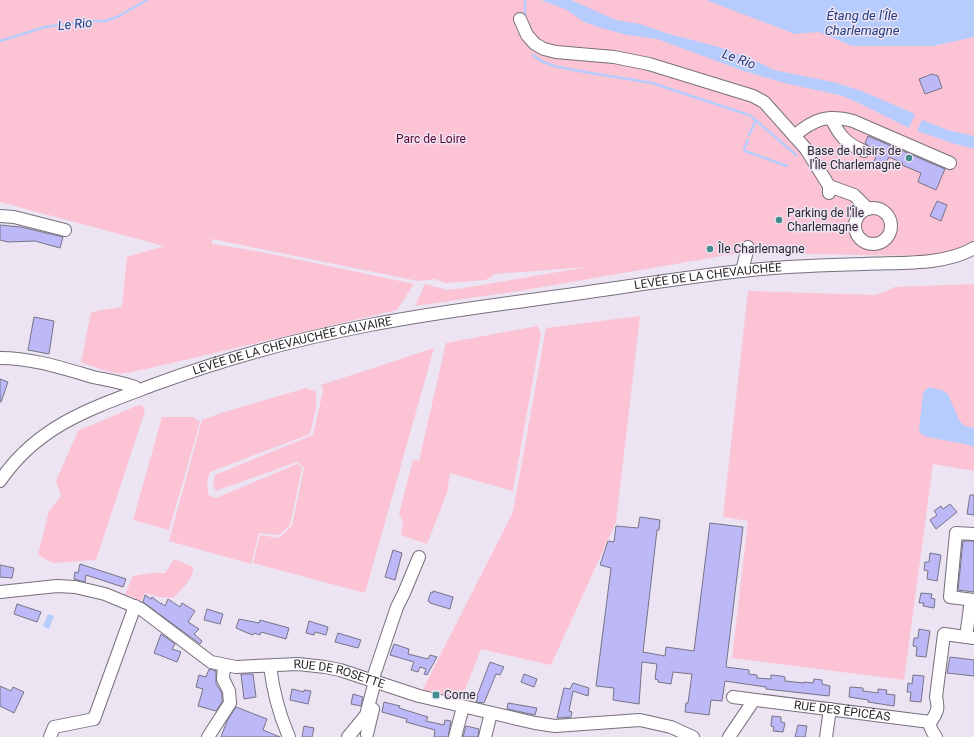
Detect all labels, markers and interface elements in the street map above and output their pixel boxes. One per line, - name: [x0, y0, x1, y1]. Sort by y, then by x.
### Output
- water label: Étang de l'Île Charlemagne: [825, 8, 900, 38]
- water label: Le Rio: [57, 15, 93, 33]
- water label: Le Rio: [720, 46, 758, 72]
- park label: Parc de Loire: [396, 132, 466, 146]
- place label: Base de loisirs de l'Île Charlemagne: [807, 144, 901, 172]
- marker: Base de loisirs de l'Île Charlemagne: [904, 153, 914, 163]
- place label: Parking de l'Île Charlemagne: [787, 205, 864, 234]
- marker: Parking de l'Île Charlemagne: [774, 215, 784, 225]
- place label: Île Charlemagne: [717, 241, 805, 256]
- marker: Île Charlemagne: [705, 244, 715, 254]
- street label: LEVÉE DE LA CHEVAUCHÉE: [633, 260, 782, 292]
- street label: LEVÉE DE LA CHEVAUCHÉE CALVAIRE: [191, 314, 393, 378]
- street label: RUE DE ROSETTE: [293, 657, 387, 691]
- place label: Corne: [444, 688, 476, 702]
- marker: Corne: [431, 690, 441, 700]
- street label: RUE DES ÉPICÉAS: [793, 698, 891, 724]

